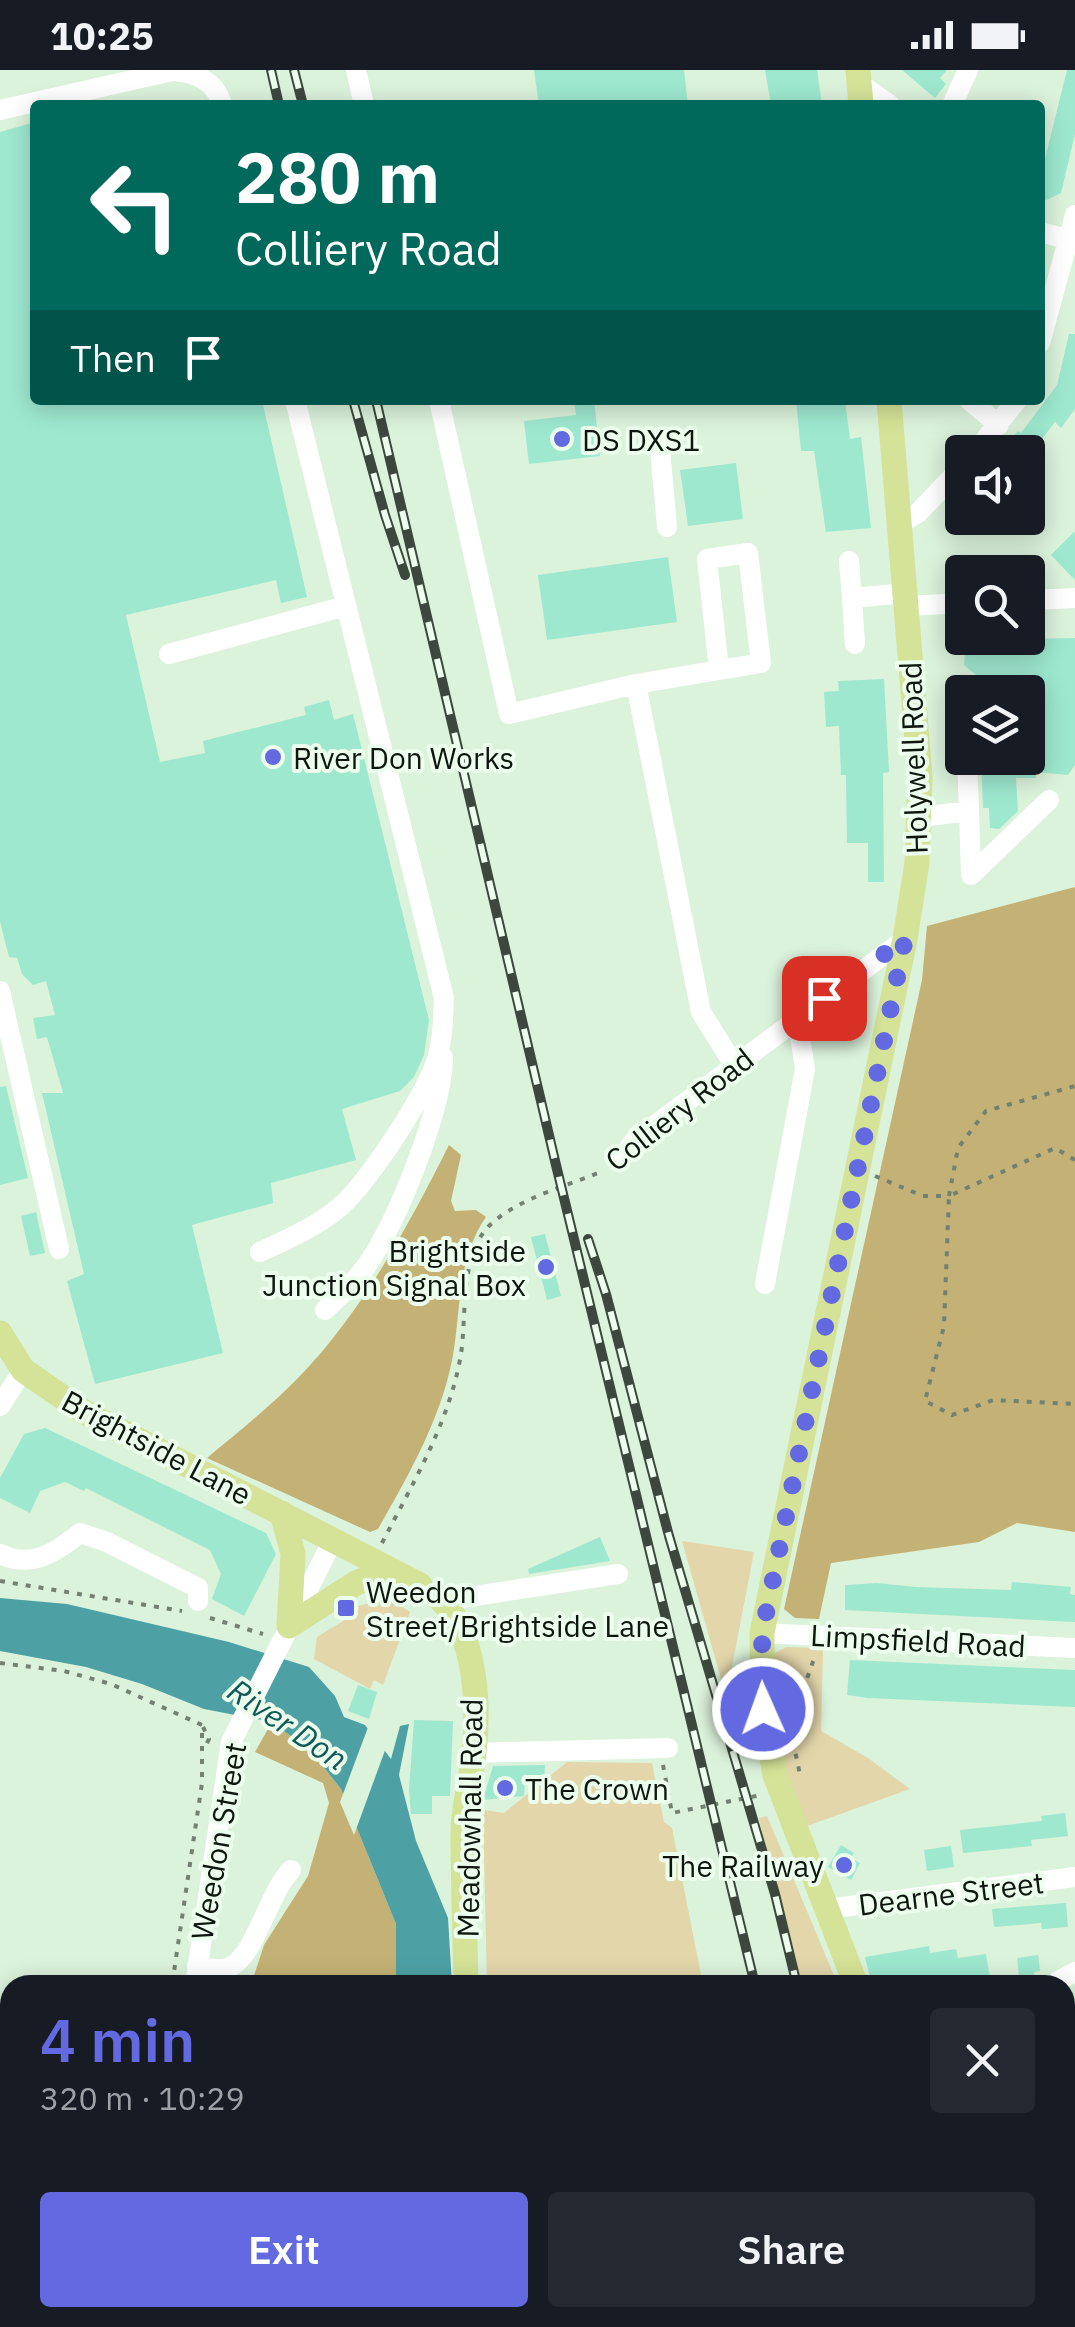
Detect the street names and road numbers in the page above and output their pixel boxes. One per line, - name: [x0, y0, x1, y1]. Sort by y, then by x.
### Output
- street label: Holywell Road: [890, 661, 936, 855]
- street label: Colliery Road: [597, 1039, 761, 1179]
- street label: Brightside Lane: [56, 1381, 258, 1513]
- street label: Limpsfield Road: [809, 1615, 1027, 1665]
- street label: Meadowhall Road: [447, 1698, 491, 1938]
- street label: Weedon Street: [181, 1739, 255, 1943]
- street label: Dearne Street: [856, 1862, 1046, 1924]

